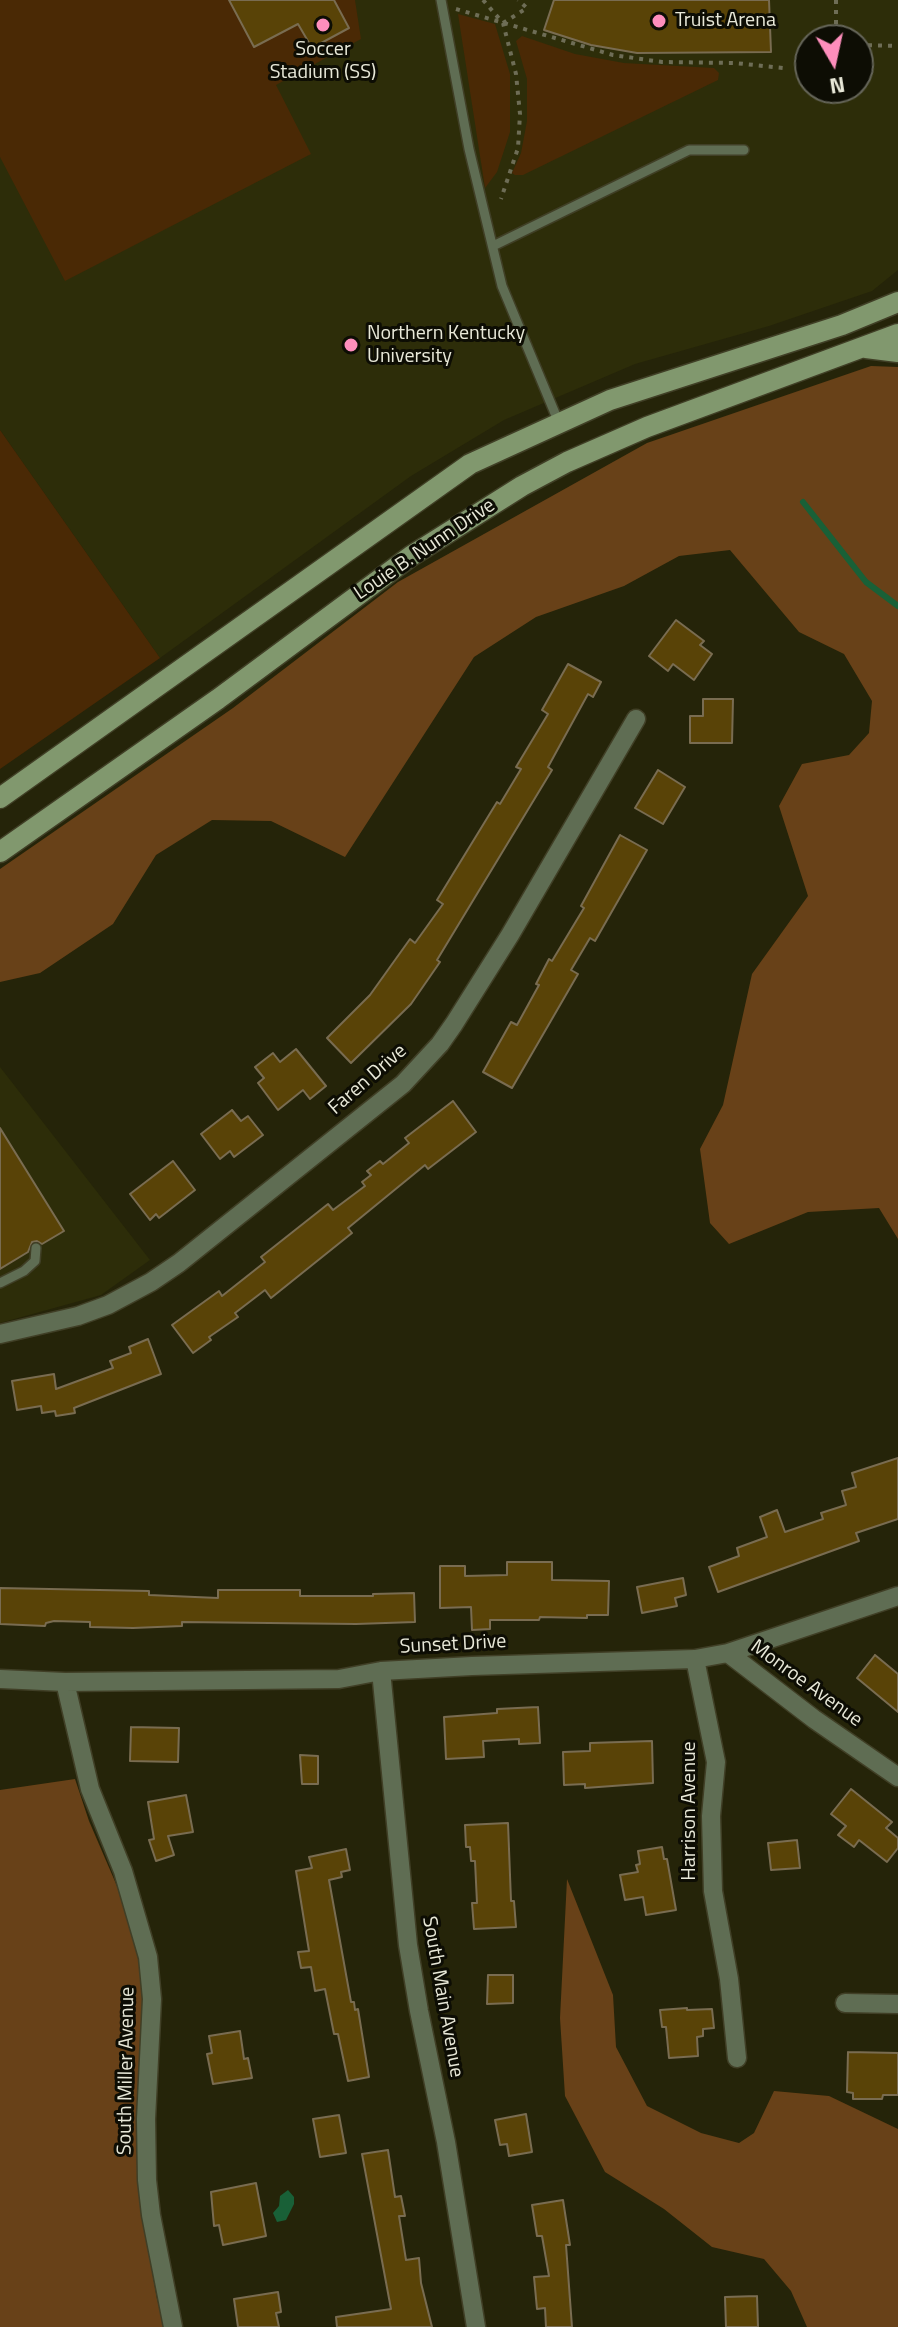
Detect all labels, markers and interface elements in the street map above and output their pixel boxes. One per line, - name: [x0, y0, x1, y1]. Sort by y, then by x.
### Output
- place label: Truist Arena: [675, 9, 776, 33]
- marker: Truist Arena: [650, 12, 668, 30]
- marker: Soccer Stadium (SS): [314, 16, 332, 34]
- north arrow: [794, 24, 874, 104]
- place label: Soccer Stadium (SS): [270, 38, 376, 85]
- text: N: [827, 68, 848, 104]
- place label: Northern Kentucky University: [367, 322, 525, 369]
- marker: Northern Kentucky University: [342, 336, 360, 354]
- street label: Louie B. Nunn Drive: [350, 494, 500, 606]
- street label: Faren Drive: [324, 1040, 412, 1120]
- street label: Sunset Drive: [399, 1630, 507, 1660]
- street label: Monroe Avenue: [745, 1635, 867, 1733]
- street label: Harrison Avenue: [678, 1741, 702, 1881]
- street label: South Main Avenue: [416, 1915, 468, 2079]
- street label: South Miller Avenue: [114, 1987, 140, 2155]

